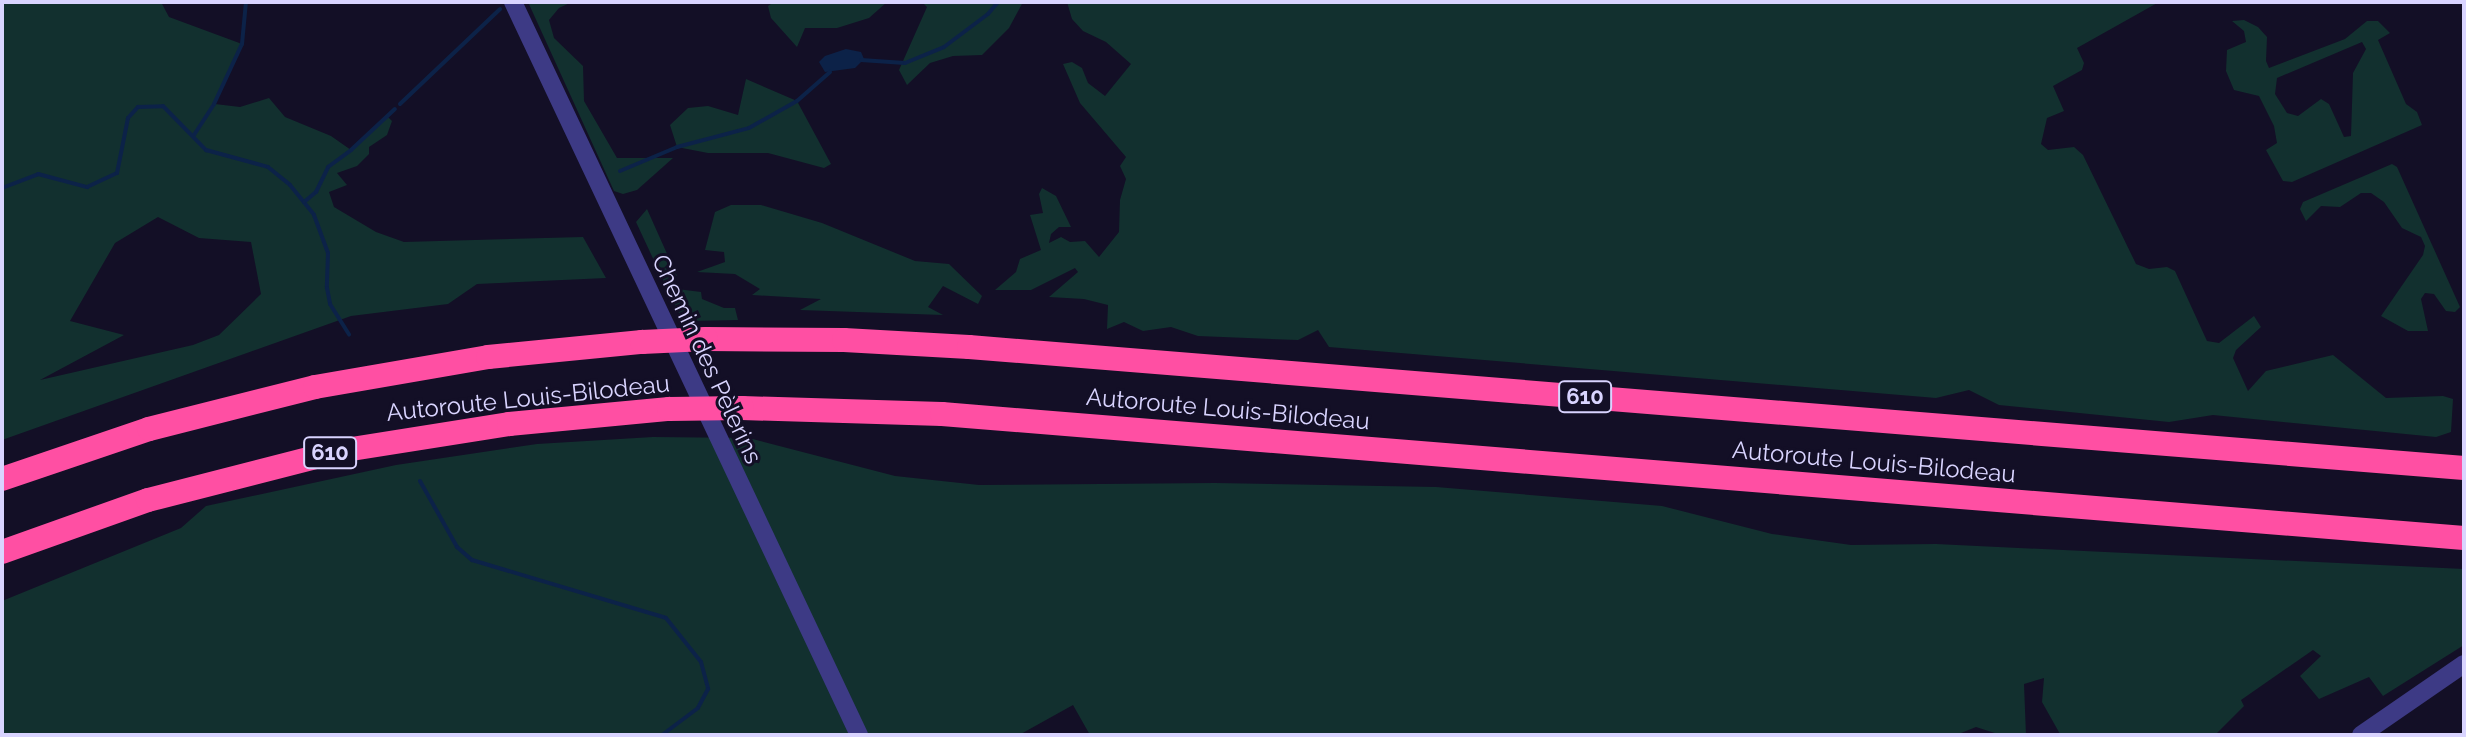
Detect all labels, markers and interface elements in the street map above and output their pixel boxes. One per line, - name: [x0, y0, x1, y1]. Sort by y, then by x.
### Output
- street label: Chemin des Pèlerins: [646, 250, 768, 468]
- street label: Autoroute Louis-Bilodeau: [385, 369, 671, 427]
- road number: 610: [1557, 379, 1613, 415]
- street label: Autoroute Louis-Bilodeau: [1085, 382, 1371, 436]
- road number: 610: [302, 435, 358, 471]
- street label: Autoroute Louis-Bilodeau: [1731, 435, 2017, 489]

